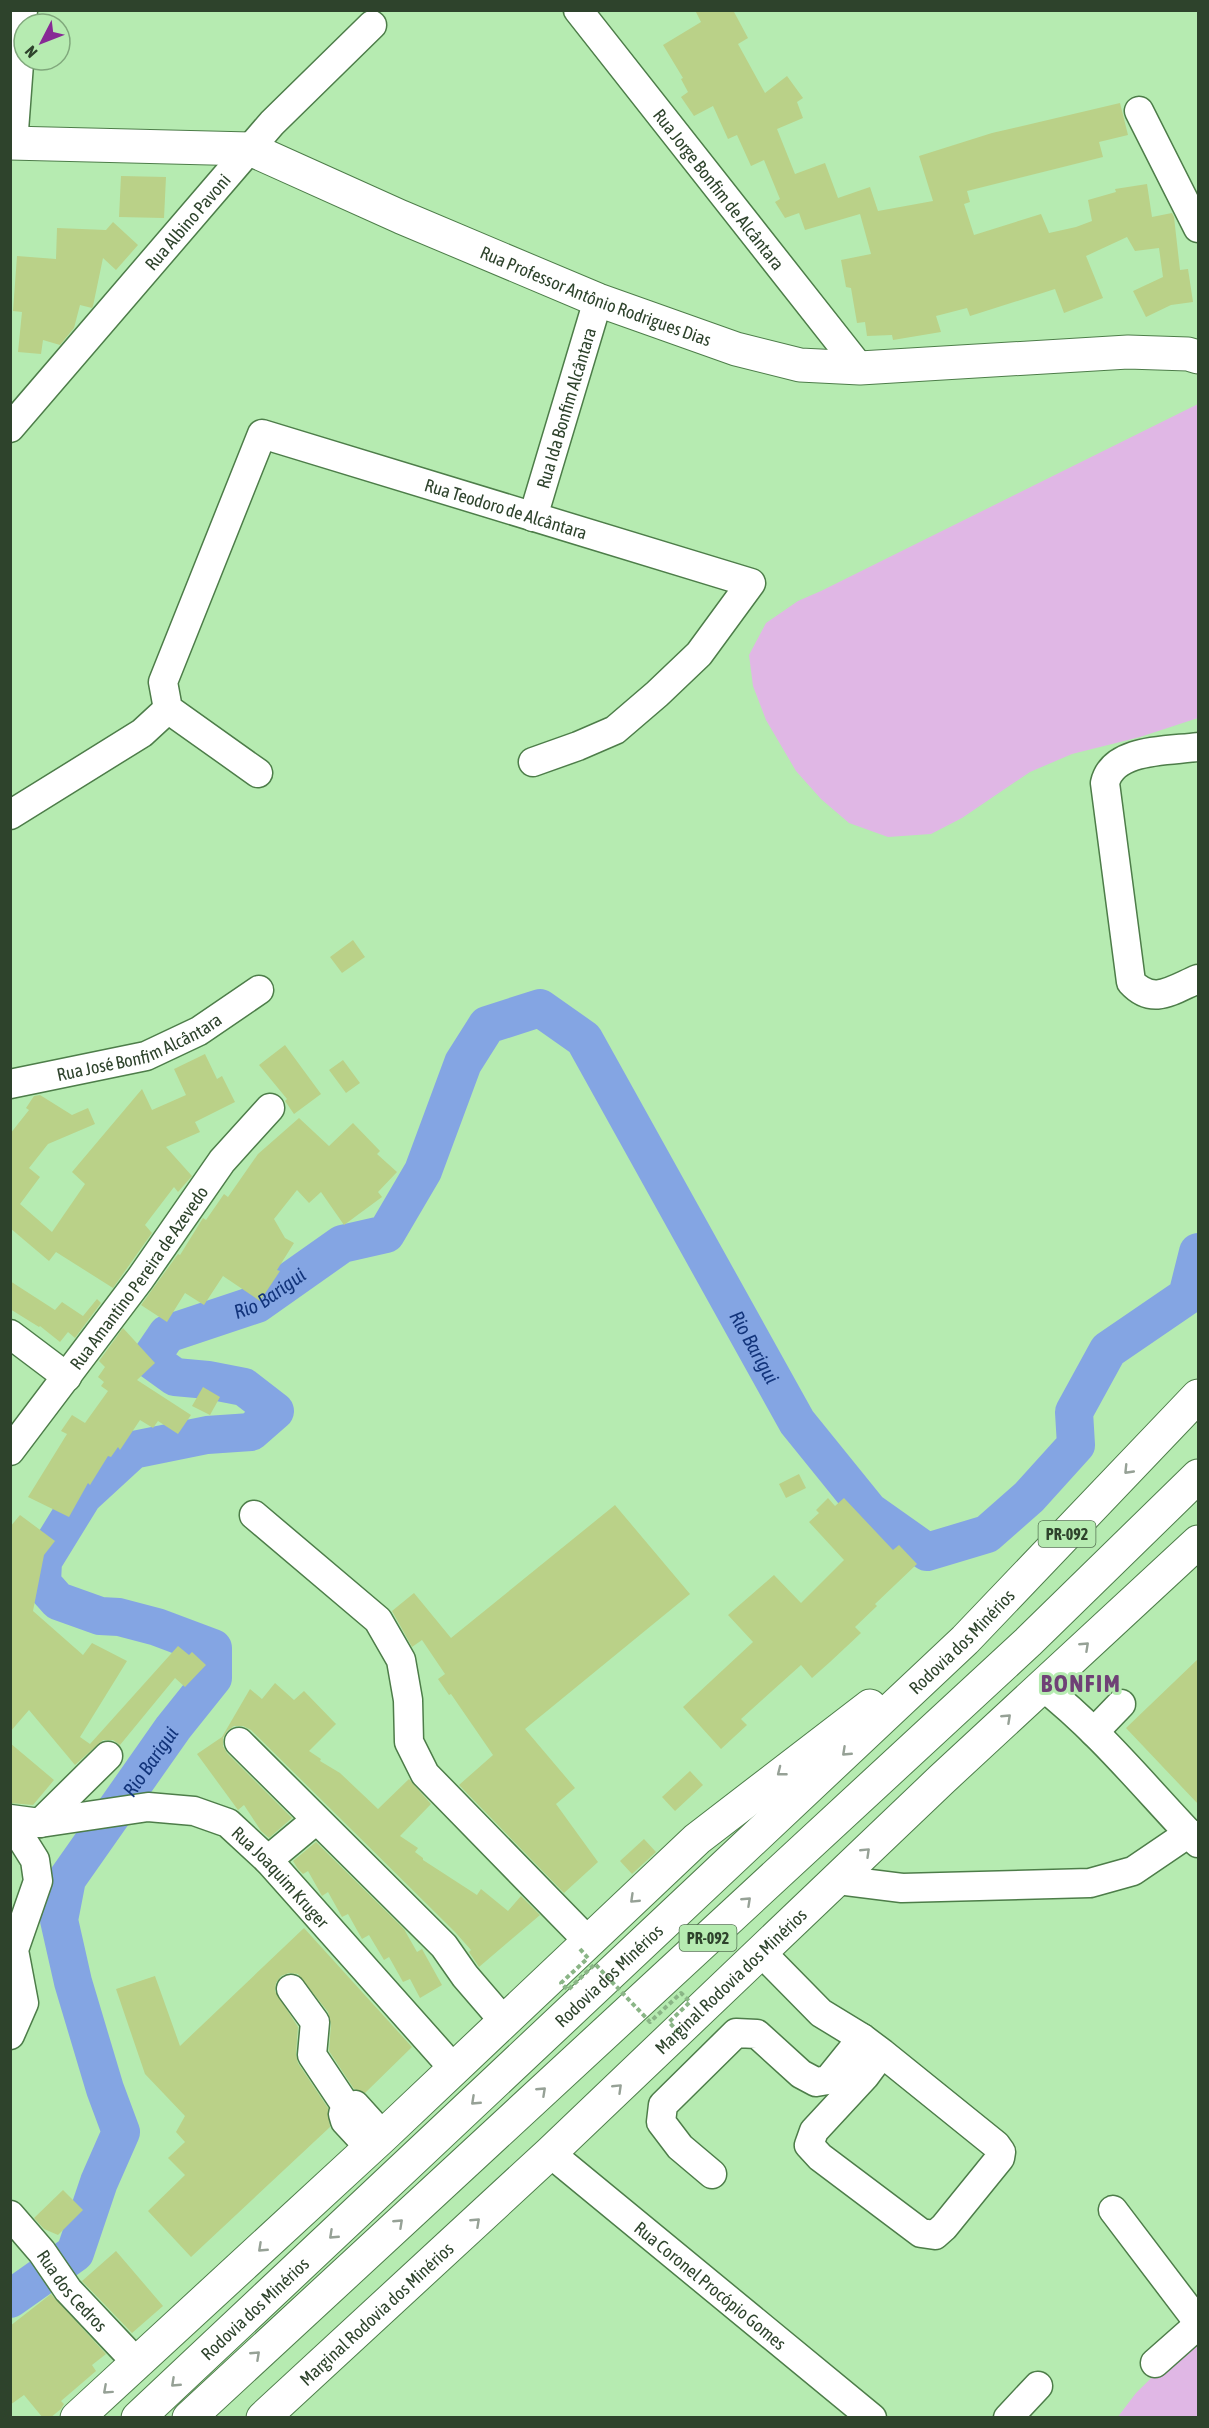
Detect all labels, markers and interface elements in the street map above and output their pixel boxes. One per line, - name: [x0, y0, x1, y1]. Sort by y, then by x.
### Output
- north arrow: [12, 12, 72, 72]
- text: N: [21, 43, 41, 62]
- street label: Rua Jorge Bonfim de Alcântara: [649, 104, 789, 274]
- street label: Rua Albino Pavoni: [140, 169, 234, 274]
- street label: Rua Professor Antônio Rodrigues Dias: [477, 241, 714, 350]
- street label: Rua Ida Bonfim Alcântara: [532, 325, 600, 491]
- street label: Rua Teodoro de Alcântara: [422, 474, 590, 543]
- street label: Rua José Bonfim Alcântara: [55, 1008, 225, 1085]
- street label: Rua Amantino Pereira de Azevedo: [65, 1182, 212, 1373]
- water label: Rio Barigui: [231, 1262, 310, 1323]
- water label: Rio Barigui: [726, 1306, 785, 1387]
- one-way arrow: [1124, 1464, 1135, 1474]
- road number: PR-092: [1038, 1521, 1096, 1547]
- street label: Rodovia dos Minérios: [904, 1585, 1019, 1698]
- one-way arrow: [1078, 1642, 1089, 1653]
- district label: BONFIM: [1041, 1670, 1121, 1697]
- one-way arrow: [1001, 1714, 1011, 1725]
- water label: Rio Barigui: [117, 1722, 182, 1800]
- one-way arrow: [842, 1744, 853, 1755]
- one-way arrow: [777, 1765, 788, 1776]
- street label: Rua Joaquim Kruger: [228, 1822, 334, 1932]
- one-way arrow: [859, 1849, 870, 1860]
- one-way arrow: [630, 1892, 640, 1903]
- one-way arrow: [740, 1898, 751, 1909]
- street label: Marginal Rodovia dos Minérios: [650, 1904, 811, 2058]
- street label: Rodovia dos Minérios: [550, 1920, 667, 2031]
- road number: PR-092: [680, 1925, 736, 1951]
- one-way arrow: [611, 2085, 622, 2096]
- one-way arrow: [536, 2087, 546, 2098]
- one-way arrow: [471, 2094, 482, 2105]
- street label: Rua Coronel Procópio Gomes: [631, 2217, 791, 2354]
- one-way arrow: [469, 2218, 480, 2229]
- one-way arrow: [392, 2219, 403, 2230]
- one-way arrow: [329, 2228, 339, 2239]
- street label: Marginal Rodovia dos Minérios: [295, 2237, 457, 2390]
- one-way arrow: [258, 2241, 268, 2252]
- street label: Rua dos Cedros: [33, 2246, 112, 2335]
- street label: Rodovia dos Minérios: [196, 2253, 313, 2364]
- one-way arrow: [249, 2352, 260, 2363]
- one-way arrow: [171, 2376, 182, 2387]
- one-way arrow: [104, 2383, 114, 2394]

